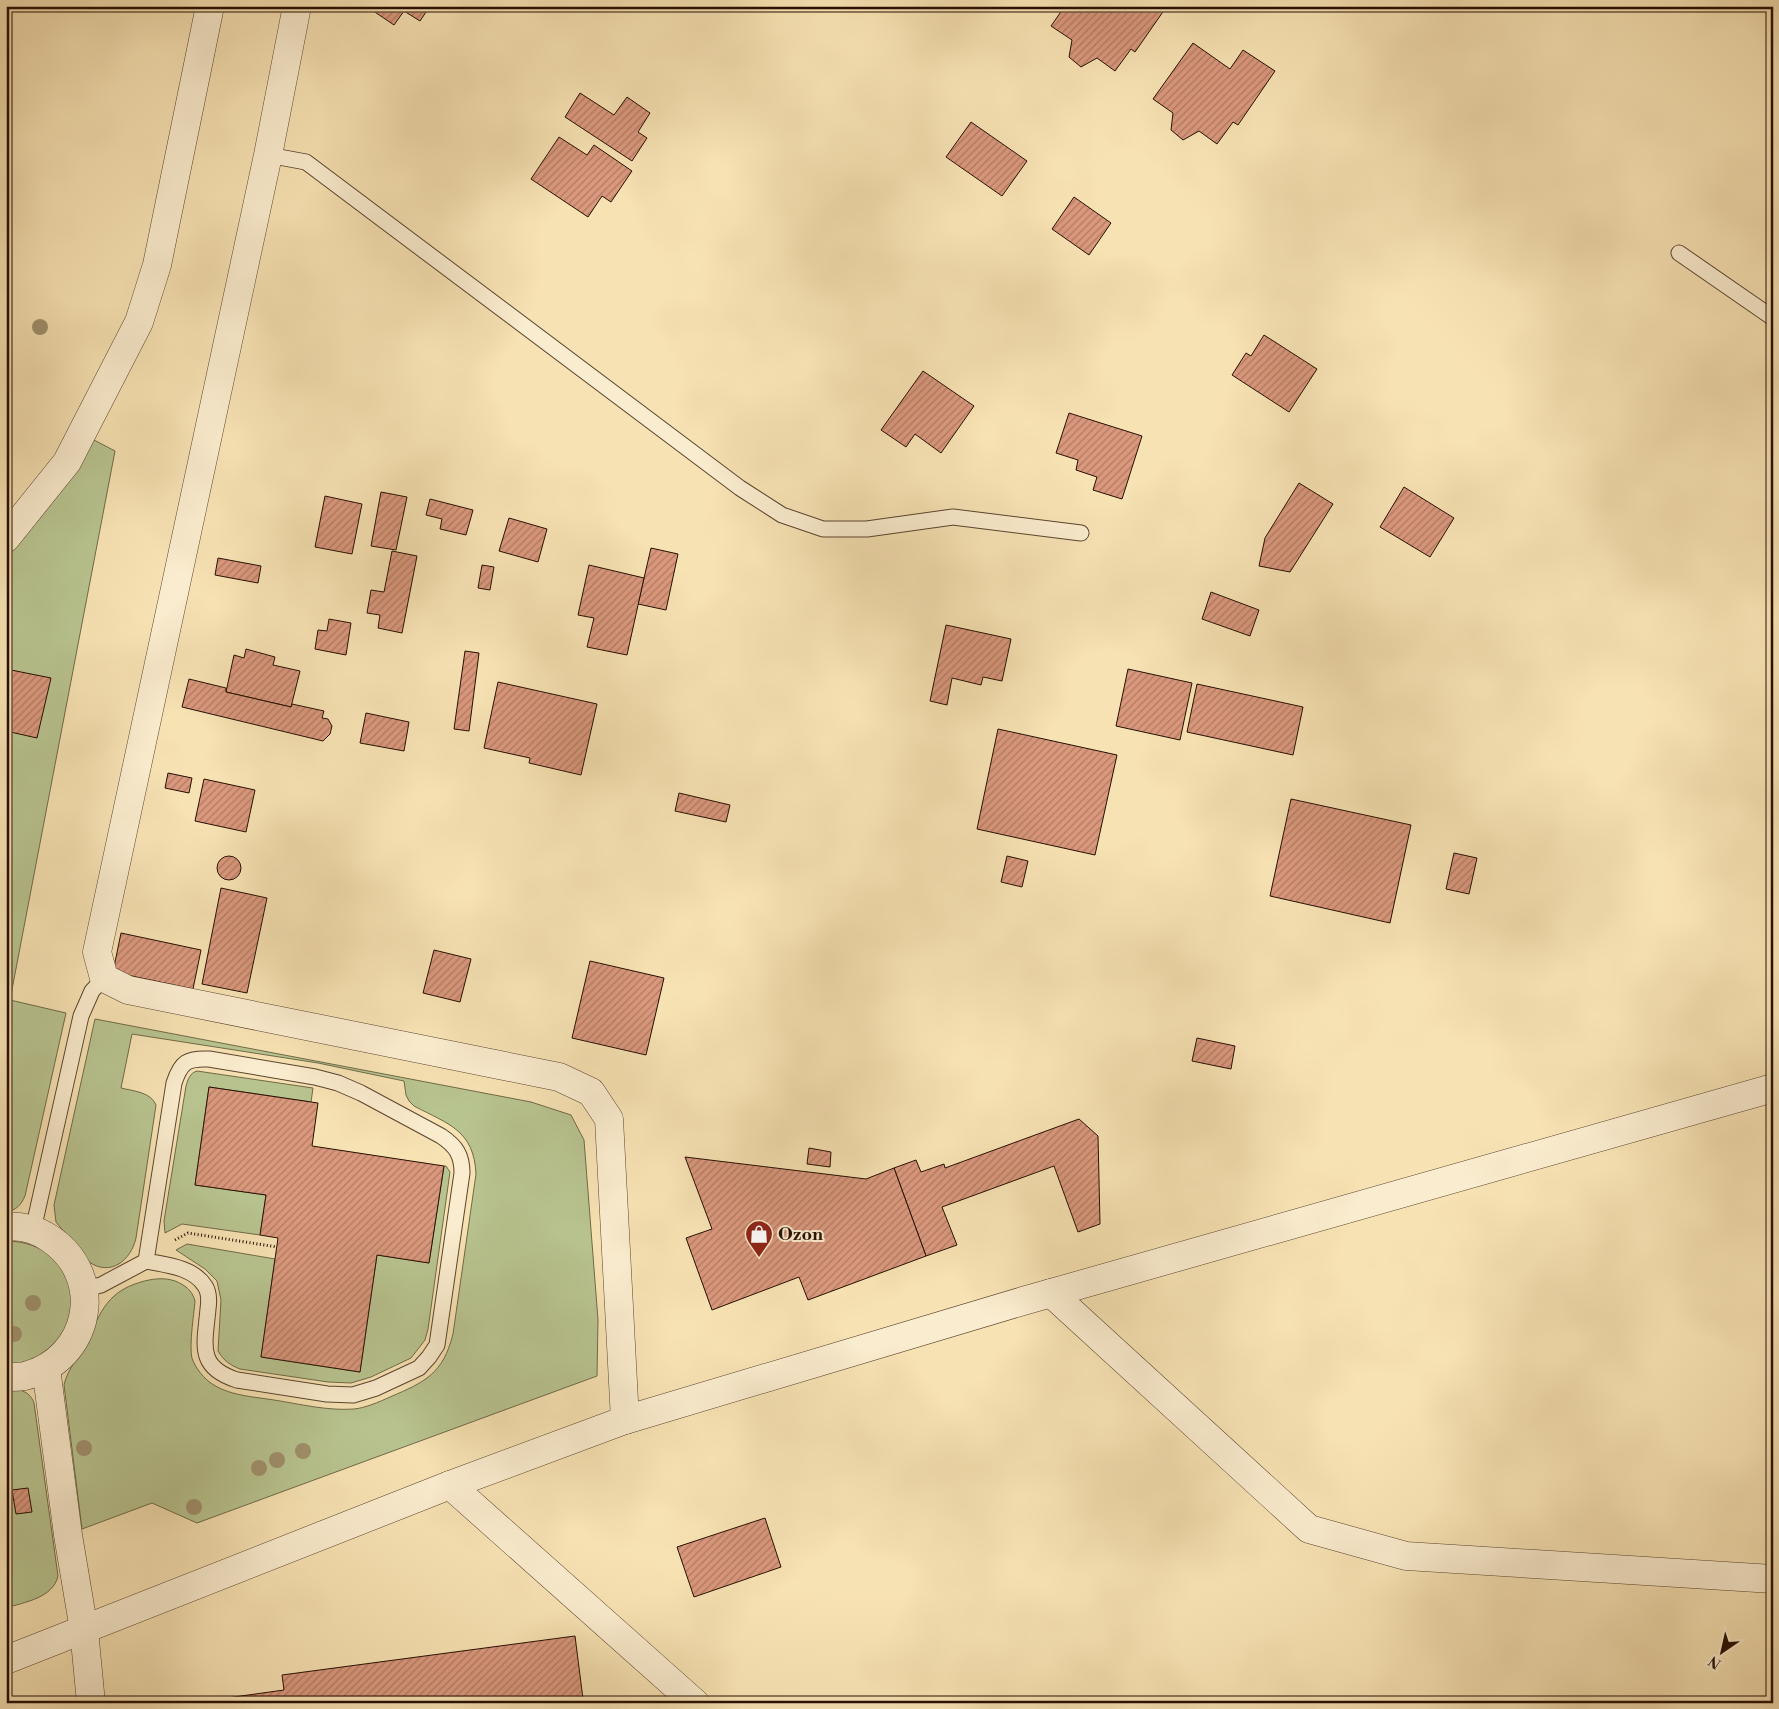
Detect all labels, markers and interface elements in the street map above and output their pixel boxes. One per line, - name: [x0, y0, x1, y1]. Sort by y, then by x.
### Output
- shop icon: Ozon: [744, 1219, 774, 1258]
- place label: Ozon: [778, 1223, 823, 1246]
- north arrow: [1696, 1626, 1746, 1676]
- text: N: [1706, 1651, 1725, 1673]

